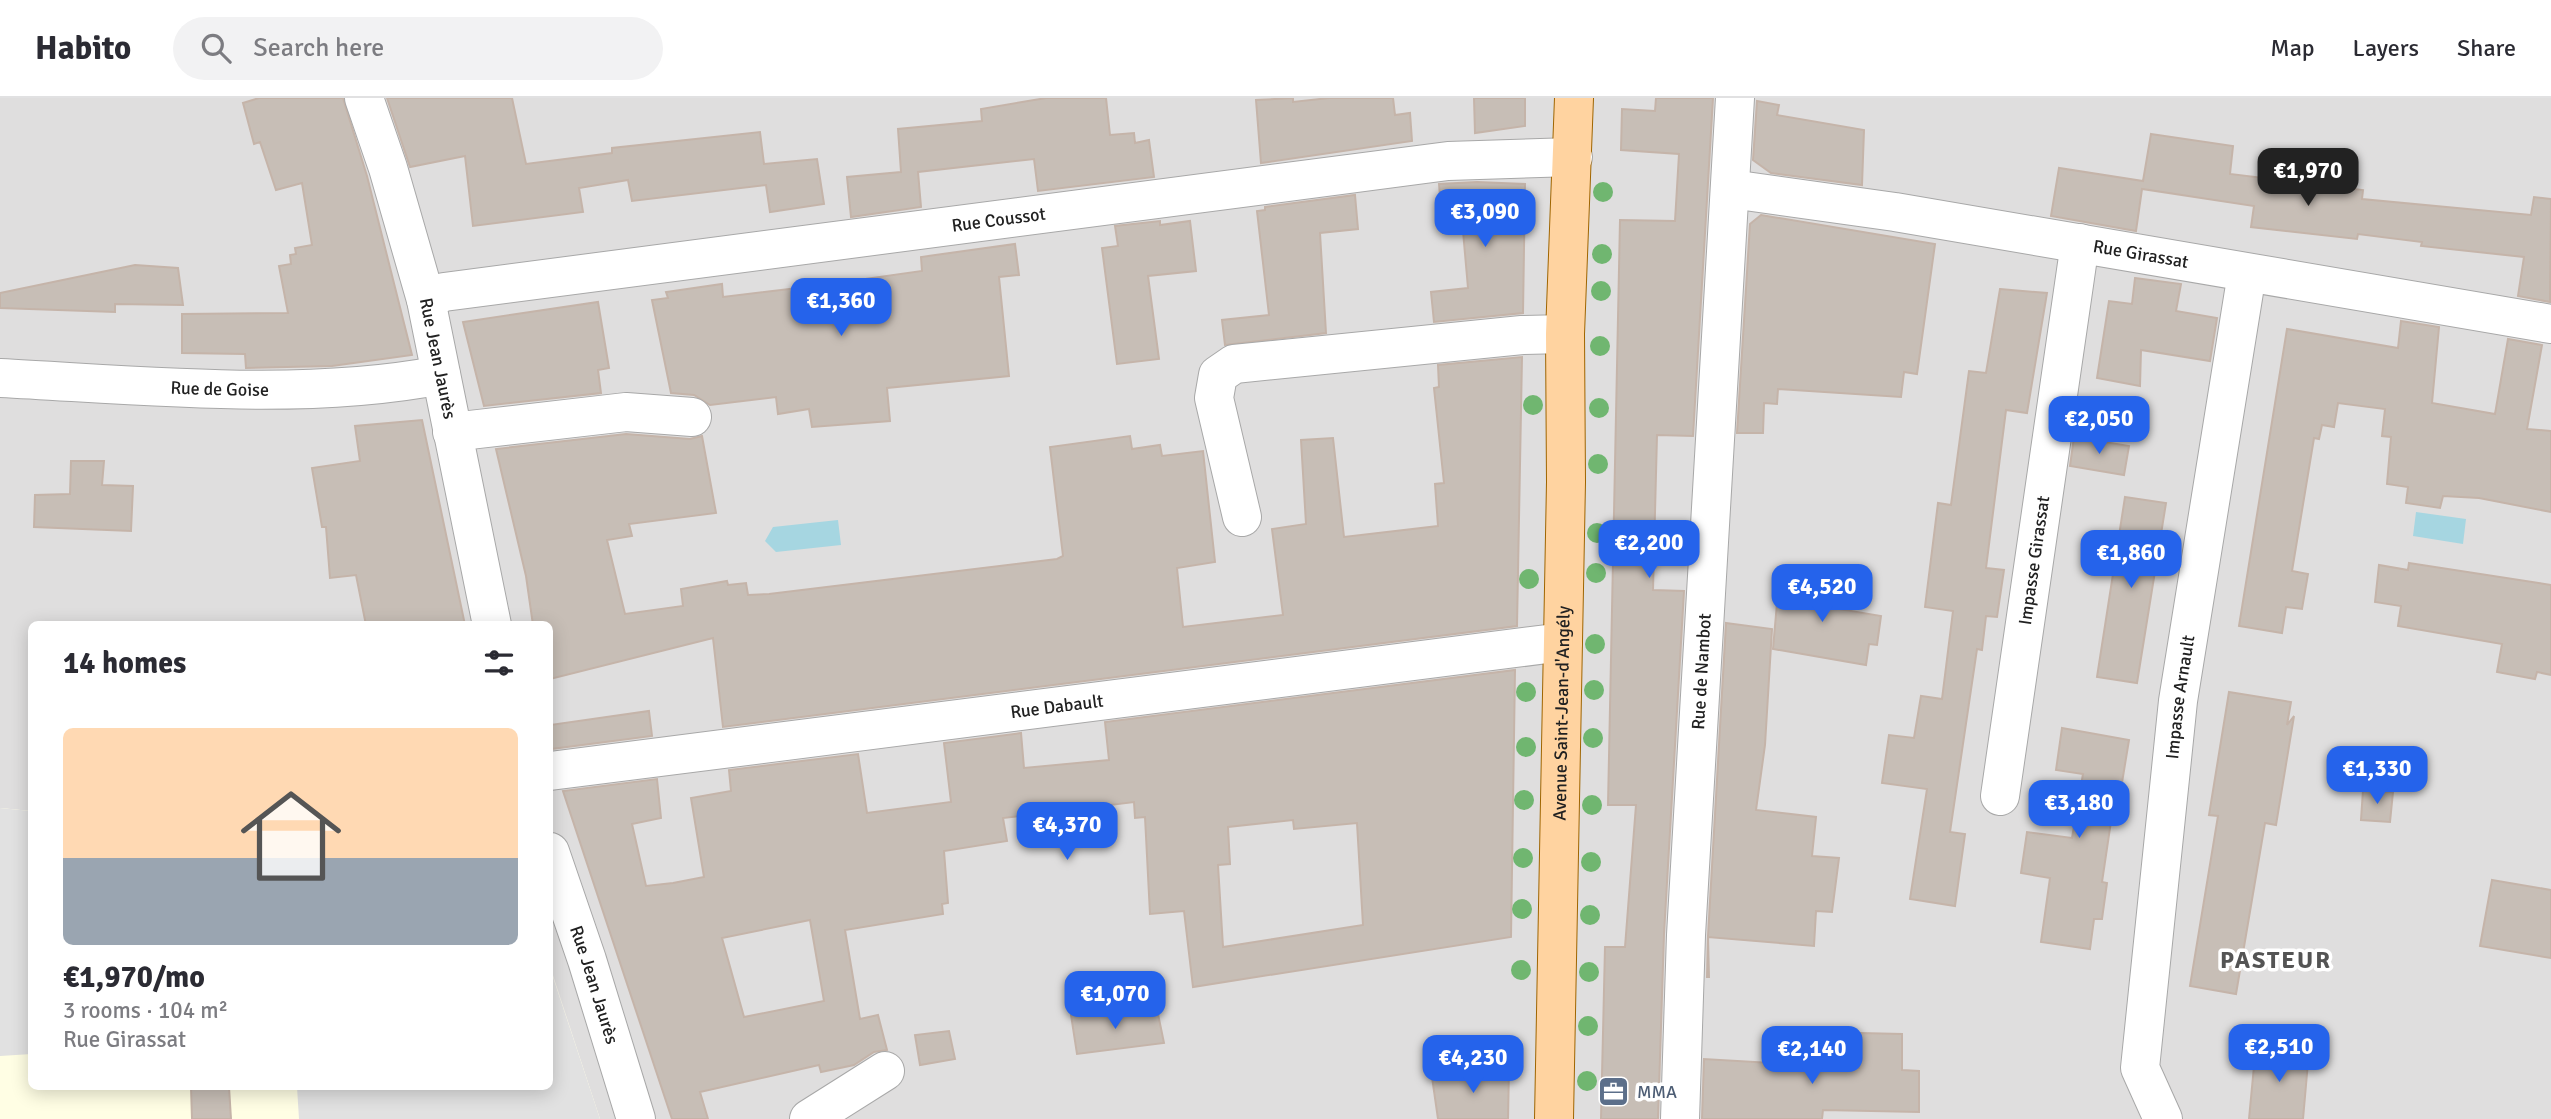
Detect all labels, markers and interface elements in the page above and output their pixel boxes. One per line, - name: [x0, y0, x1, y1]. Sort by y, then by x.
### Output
- search box: [173, 17, 663, 80]
- text: Habito: [35, 28, 131, 69]
- icon: search: [197, 29, 235, 67]
- text: Search here: [253, 32, 384, 64]
- text: Map: [2270, 33, 2315, 63]
- text: Layers: [2353, 33, 2419, 63]
- text: Share: [2457, 33, 2516, 63]
- pin: €1,970: [2251, 148, 2365, 208]
- text: €1,970: [2274, 156, 2342, 185]
- pin: €3,090: [1428, 190, 1542, 249]
- text: €3,090: [1451, 197, 1519, 226]
- street label: Rue Coussot: [950, 203, 1047, 237]
- street label: Rue Girassat: [2091, 235, 2190, 273]
- pin: €1,360: [784, 278, 898, 338]
- text: €1,360: [807, 286, 875, 315]
- street label: Rue Jean Jaurès: [415, 296, 461, 421]
- street label: Rue de Goise: [170, 377, 269, 401]
- pin: €2,050: [2042, 396, 2156, 456]
- text: €2,050: [2065, 404, 2133, 433]
- street label: Impasse Girassat: [2014, 494, 2054, 626]
- pin: €2,200: [1592, 520, 1706, 580]
- text: €2,200: [1615, 528, 1683, 557]
- pin: €1,860: [2074, 531, 2188, 590]
- text: €1,860: [2097, 538, 2165, 567]
- pin: €4,520: [1765, 564, 1879, 624]
- text: €4,520: [1788, 572, 1856, 601]
- street label: Avenue Saint-Jean-d'Angély: [1549, 605, 1575, 821]
- street label: Rue de Nambot: [1687, 613, 1716, 730]
- street label: Impasse Arnault: [2161, 634, 2199, 760]
- icon: filters: [480, 644, 518, 682]
- text: 14 homes: [63, 645, 186, 682]
- street label: Rue Dabault: [1009, 690, 1105, 723]
- pin: €1,330: [2320, 746, 2434, 806]
- text: €1,330: [2343, 754, 2411, 783]
- icon: home: [228, 773, 354, 899]
- pin: €3,180: [2022, 780, 2136, 840]
- text: €3,180: [2045, 788, 2113, 817]
- pin: €4,370: [1010, 802, 1124, 862]
- text: €4,370: [1033, 810, 1101, 839]
- street label: Rue Jean Jaurès: [565, 923, 623, 1047]
- district label: PASTEUR: [2220, 945, 2332, 975]
- text: €1,970/mo: [63, 959, 205, 996]
- pin: €1,070: [1058, 972, 1172, 1031]
- text: €1,070: [1081, 979, 1149, 1008]
- text: 3 rooms · 104 m²: [63, 996, 228, 1025]
- pin: €2,510: [2222, 1024, 2336, 1084]
- text: Rue Girassat: [63, 1025, 186, 1054]
- pin: €2,140: [1755, 1026, 1869, 1086]
- text: €2,510: [2245, 1032, 2313, 1061]
- text: €2,140: [1778, 1034, 1846, 1063]
- pin: €4,230: [1416, 1035, 1530, 1095]
- text: €4,230: [1439, 1043, 1507, 1072]
- office icon: MMA: [1597, 1075, 1631, 1109]
- place label: MMA: [1637, 1081, 1677, 1103]

